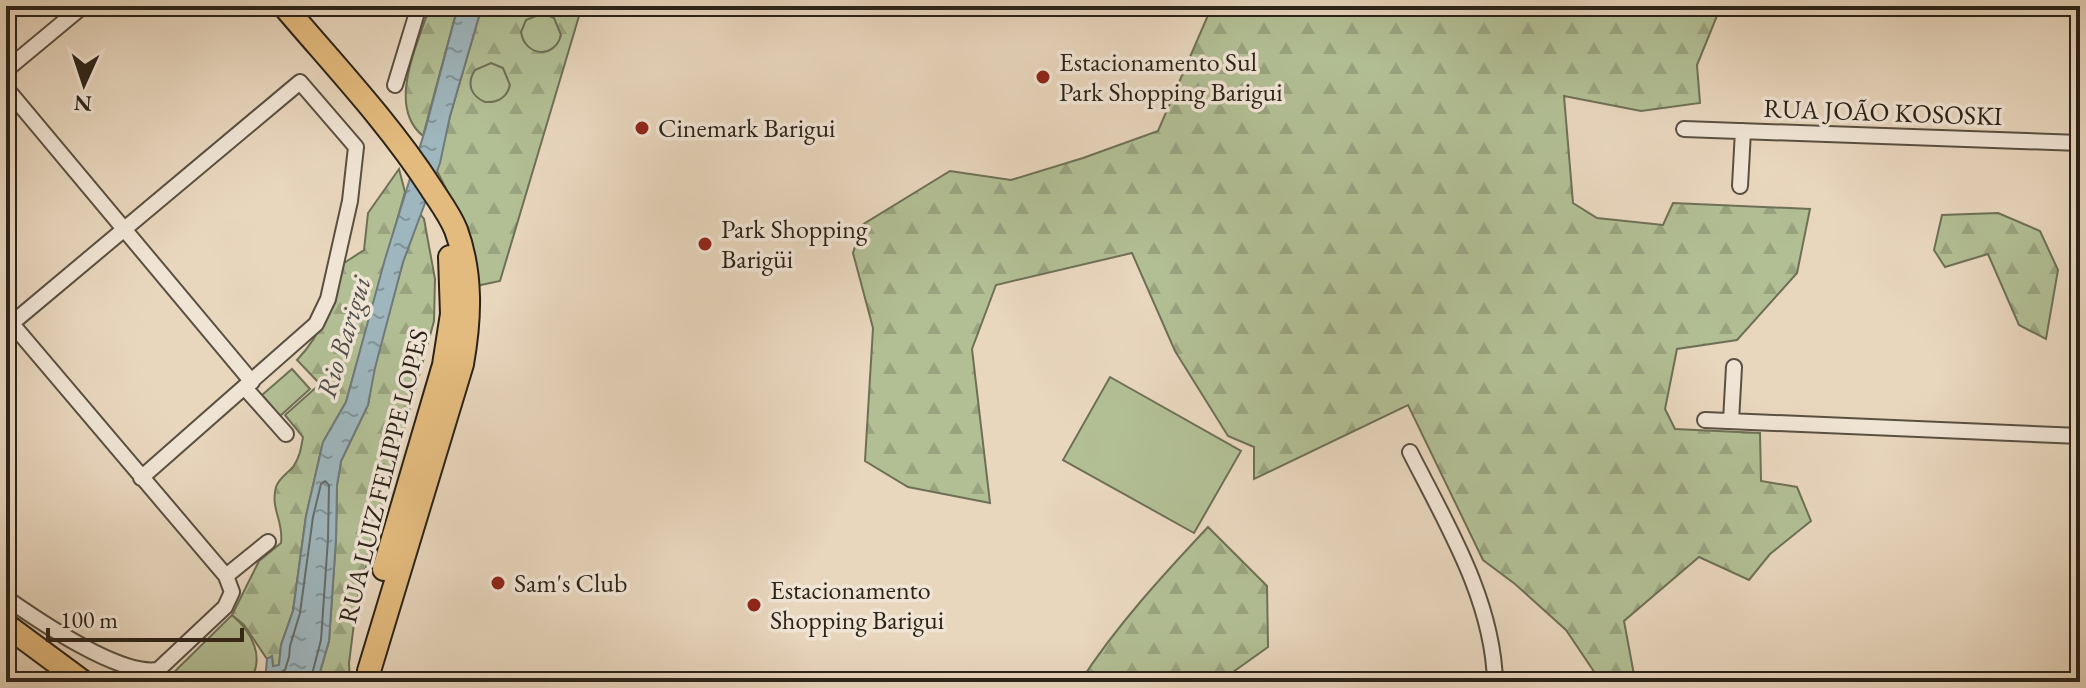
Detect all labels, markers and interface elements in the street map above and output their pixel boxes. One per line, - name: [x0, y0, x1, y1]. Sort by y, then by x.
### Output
- north arrow: [44, 44, 124, 124]
- place label: Estacionamento Sul Park Shopping Barigui: [1059, 45, 1283, 109]
- marker: Estacionamento Sul Park Shopping Barigui: [1034, 68, 1052, 86]
- text: N: [73, 89, 93, 118]
- street label: RUA JOÃO KOSOSKI: [1763, 91, 2003, 133]
- place label: Cinemark Barigui: [658, 111, 835, 145]
- marker: Cinemark Barigui: [633, 119, 651, 137]
- place label: Park Shopping Barigüi: [721, 212, 868, 276]
- marker: Park Shopping Barigüi: [696, 235, 714, 253]
- water label: Rio Barigui: [307, 270, 379, 402]
- street label: RUA LUIZ FELIPPE LOPES: [330, 326, 436, 626]
- place label: Sam's Club: [514, 566, 627, 600]
- place label: Estacionamento Shopping Barigui: [770, 573, 944, 637]
- marker: Sam's Club: [489, 574, 507, 592]
- scale bar: [48, 592, 242, 642]
- marker: Estacionamento Shopping Barigui: [745, 596, 763, 614]
- text: 100 m: [60, 604, 118, 635]

